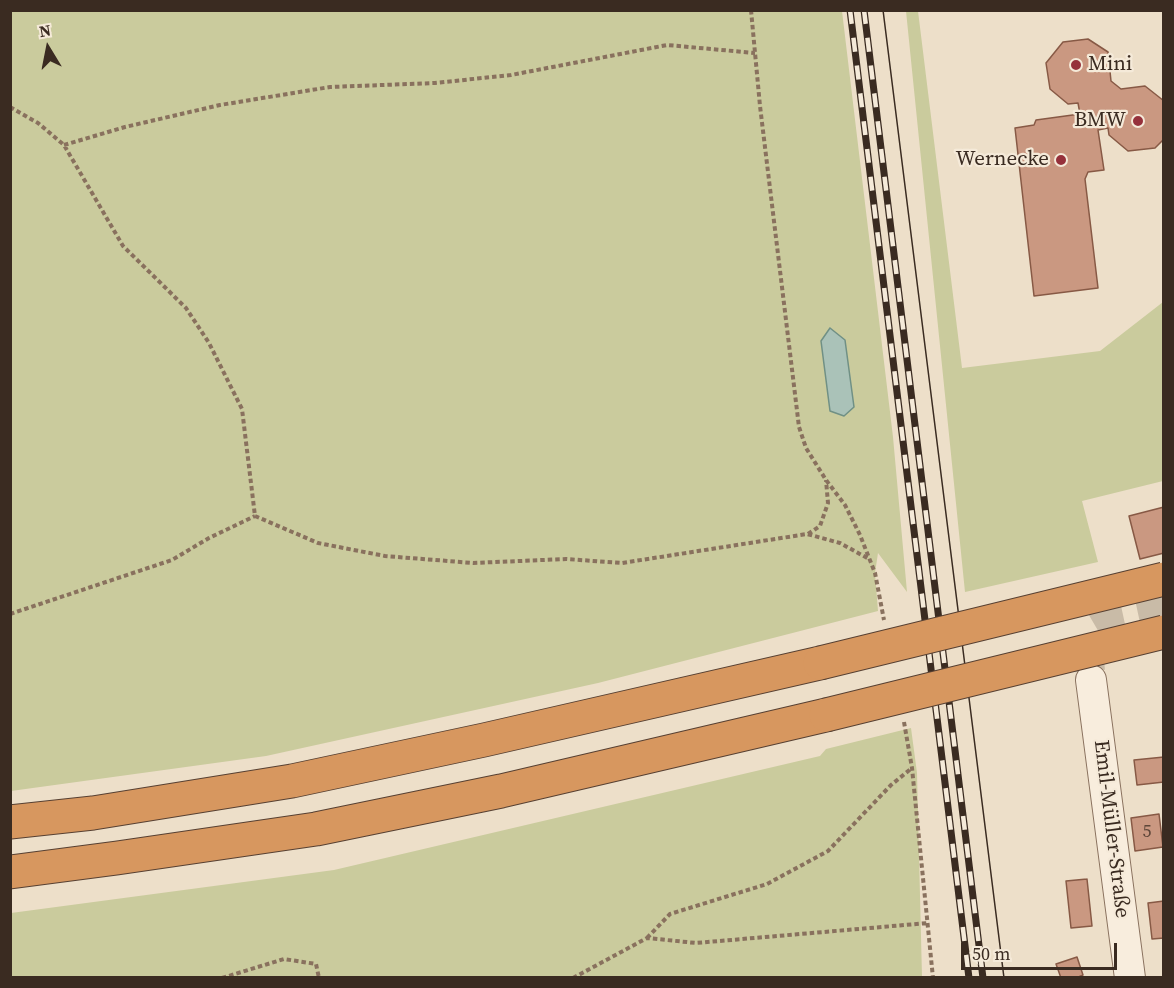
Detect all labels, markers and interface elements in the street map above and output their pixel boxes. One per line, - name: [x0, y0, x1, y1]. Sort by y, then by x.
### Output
- north arrow: [18, 18, 78, 78]
- text: N: [37, 18, 53, 42]
- place label: Mini: [1088, 52, 1132, 78]
- marker: Mini: [1069, 58, 1083, 72]
- place label: BMW: [1074, 108, 1126, 134]
- marker: BMW: [1131, 114, 1145, 128]
- place label: Wernecke: [955, 147, 1049, 173]
- marker: Wernecke: [1054, 153, 1068, 167]
- street label: Emil-Müller-Straße: [1088, 739, 1134, 919]
- house number: 5: [1143, 821, 1151, 843]
- scale bar: [964, 931, 1120, 969]
- text: 50 m: [972, 941, 1010, 966]

